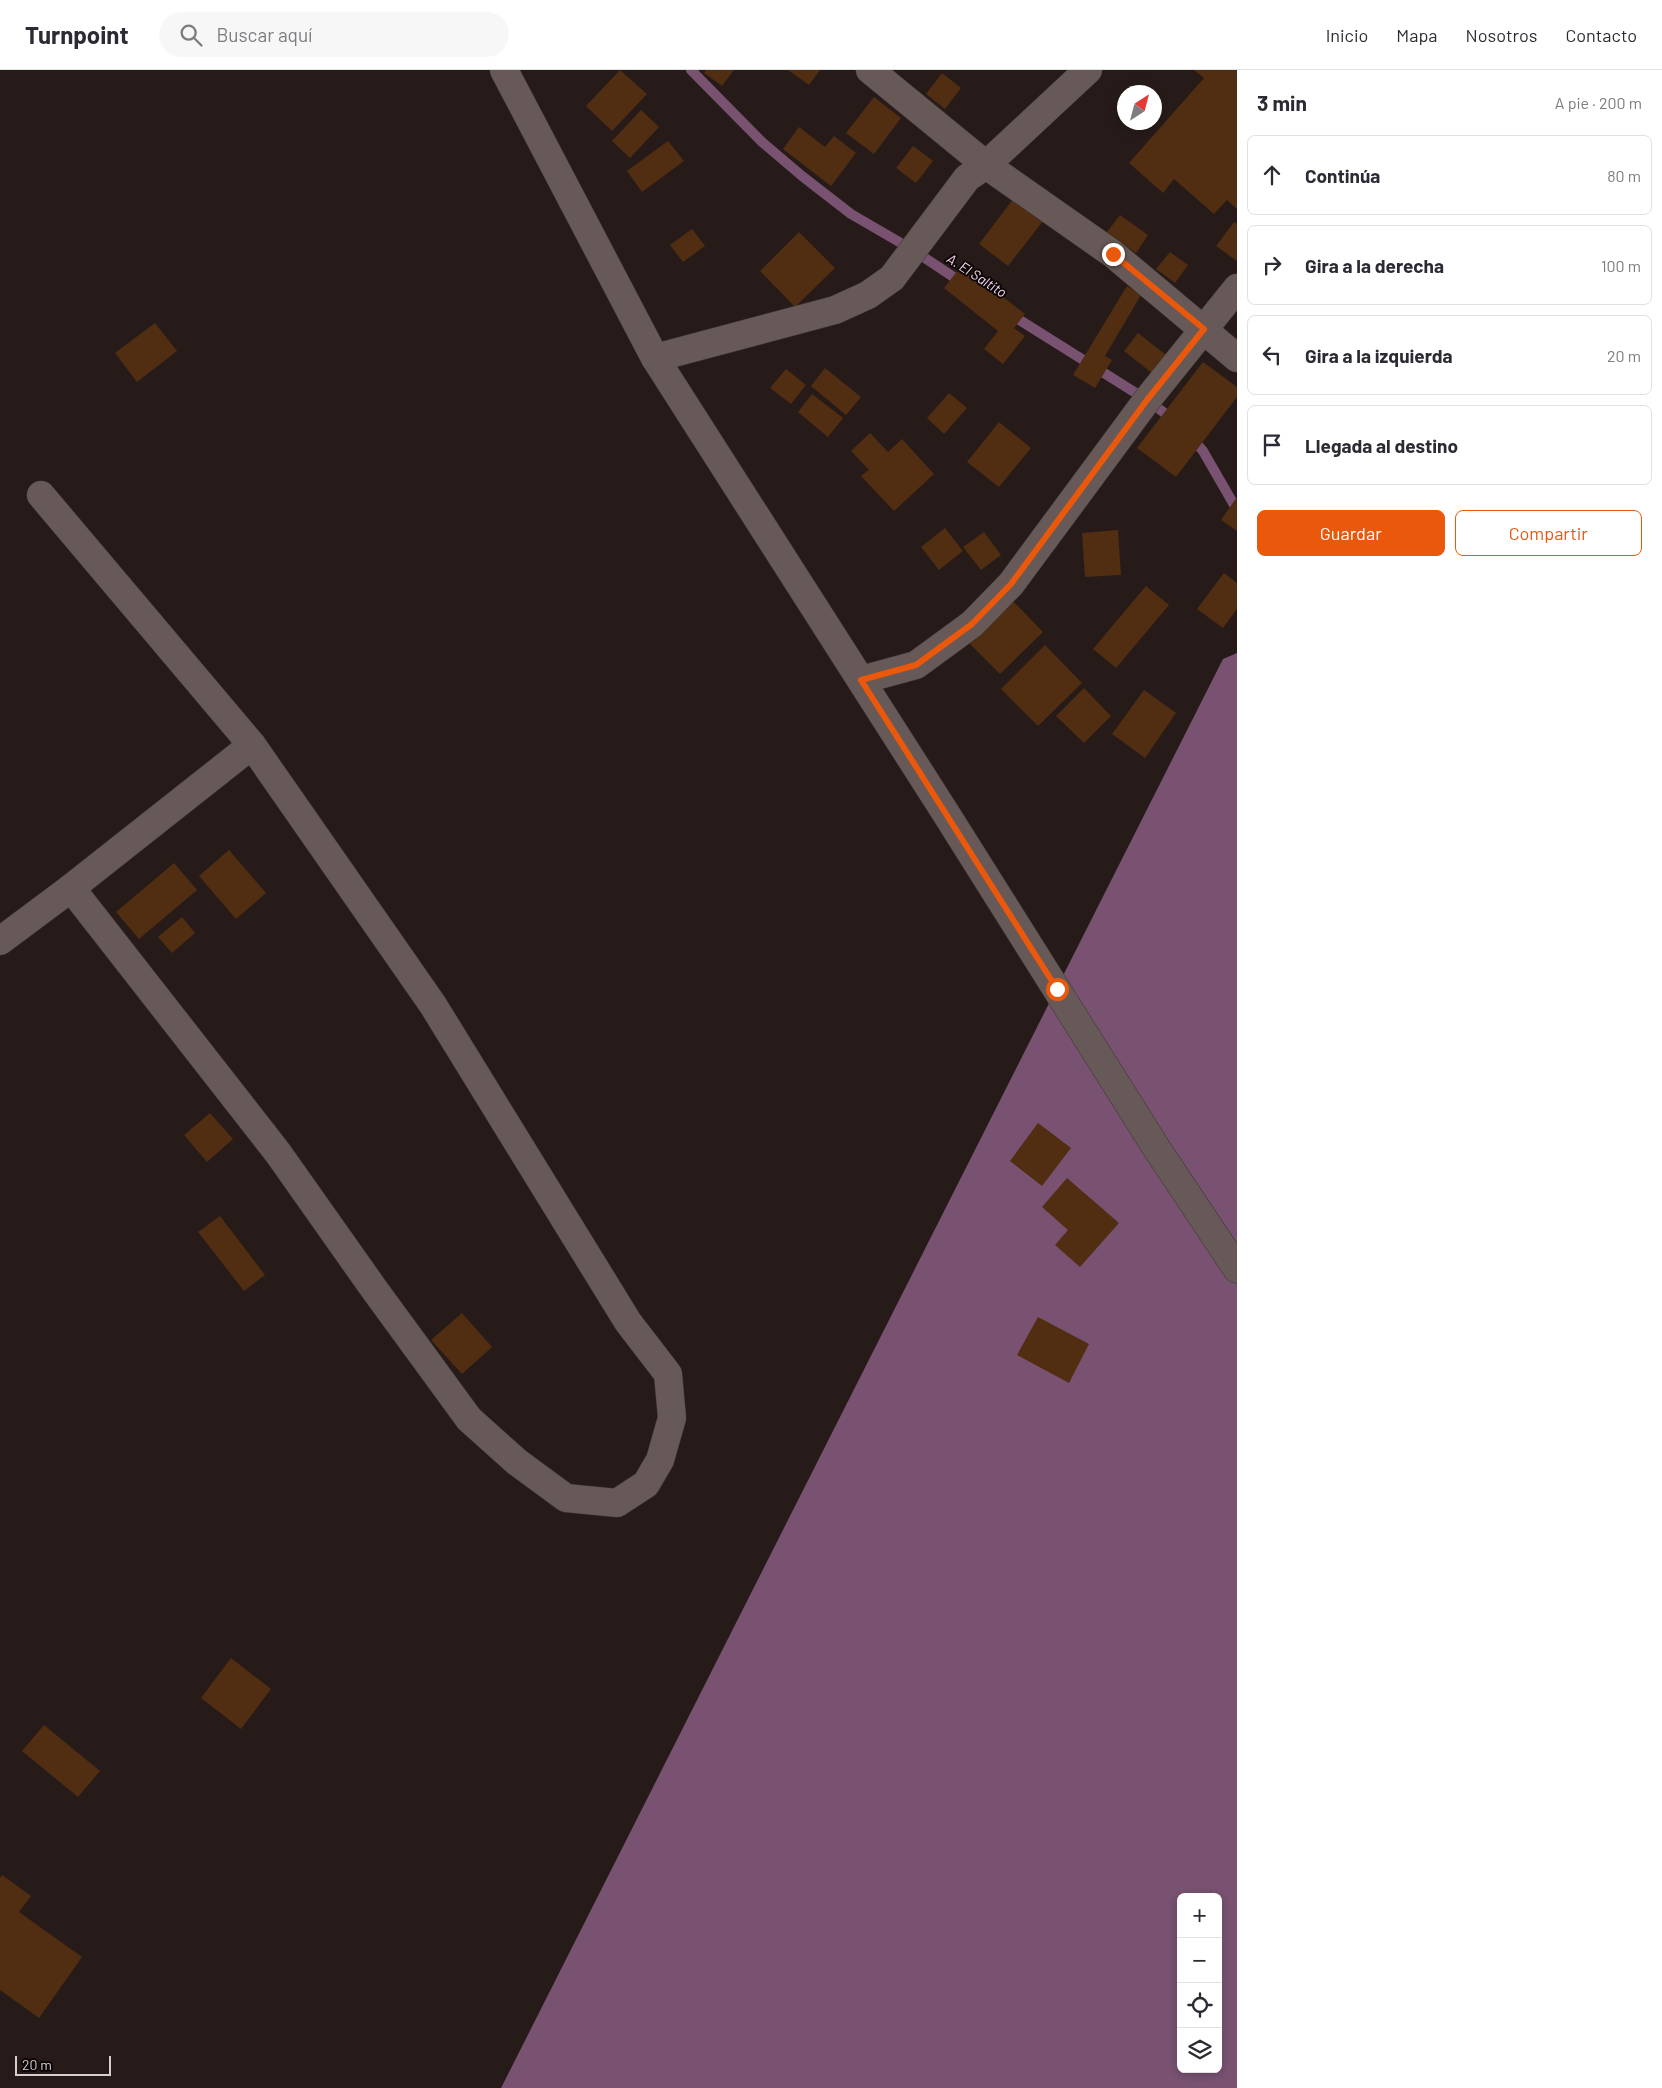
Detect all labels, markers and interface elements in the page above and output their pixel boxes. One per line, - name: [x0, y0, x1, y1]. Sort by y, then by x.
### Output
- search box: [159, 12, 509, 57]
- text: Turnpoint: [25, 20, 129, 49]
- icon: search: [177, 21, 205, 49]
- text: Buscar aquí: [217, 23, 312, 46]
- text: Inicio: [1326, 24, 1368, 46]
- text: Mapa: [1396, 24, 1438, 46]
- text: Nosotros: [1466, 24, 1537, 46]
- text: Contacto: [1565, 24, 1637, 46]
- north arrow: [1117, 85, 1162, 130]
- text: 3 min: [1257, 90, 1307, 115]
- text: A pie · 200 m: [1555, 93, 1642, 112]
- icon: ahead: [1258, 161, 1286, 189]
- text: Continúa: [1305, 164, 1380, 187]
- text: 80 m: [1607, 166, 1641, 185]
- route end: [1102, 243, 1125, 266]
- water label: A. El Saltito: [944, 249, 1010, 301]
- icon: right: [1258, 251, 1286, 279]
- text: Gira a la derecha: [1305, 254, 1444, 277]
- text: 100 m: [1601, 256, 1641, 275]
- icon: left: [1258, 341, 1286, 369]
- text: Gira a la izquierda: [1305, 344, 1453, 367]
- text: 20 m: [1607, 346, 1641, 365]
- icon: arrive: [1258, 431, 1286, 459]
- text: Llegada al destino: [1305, 434, 1458, 457]
- button: Guardar: [1257, 510, 1445, 556]
- button: Compartir: [1455, 510, 1642, 556]
- route start: [1046, 978, 1069, 1001]
- map controls: [1177, 1893, 1222, 2073]
- button: +: [1177, 1893, 1222, 1938]
- button: −: [1177, 1938, 1222, 1983]
- button: locate: [1177, 1983, 1222, 2028]
- button: layers: [1177, 2028, 1222, 2073]
- scale bar: [15, 2053, 111, 2076]
- text: 20 m: [22, 2056, 52, 2073]

